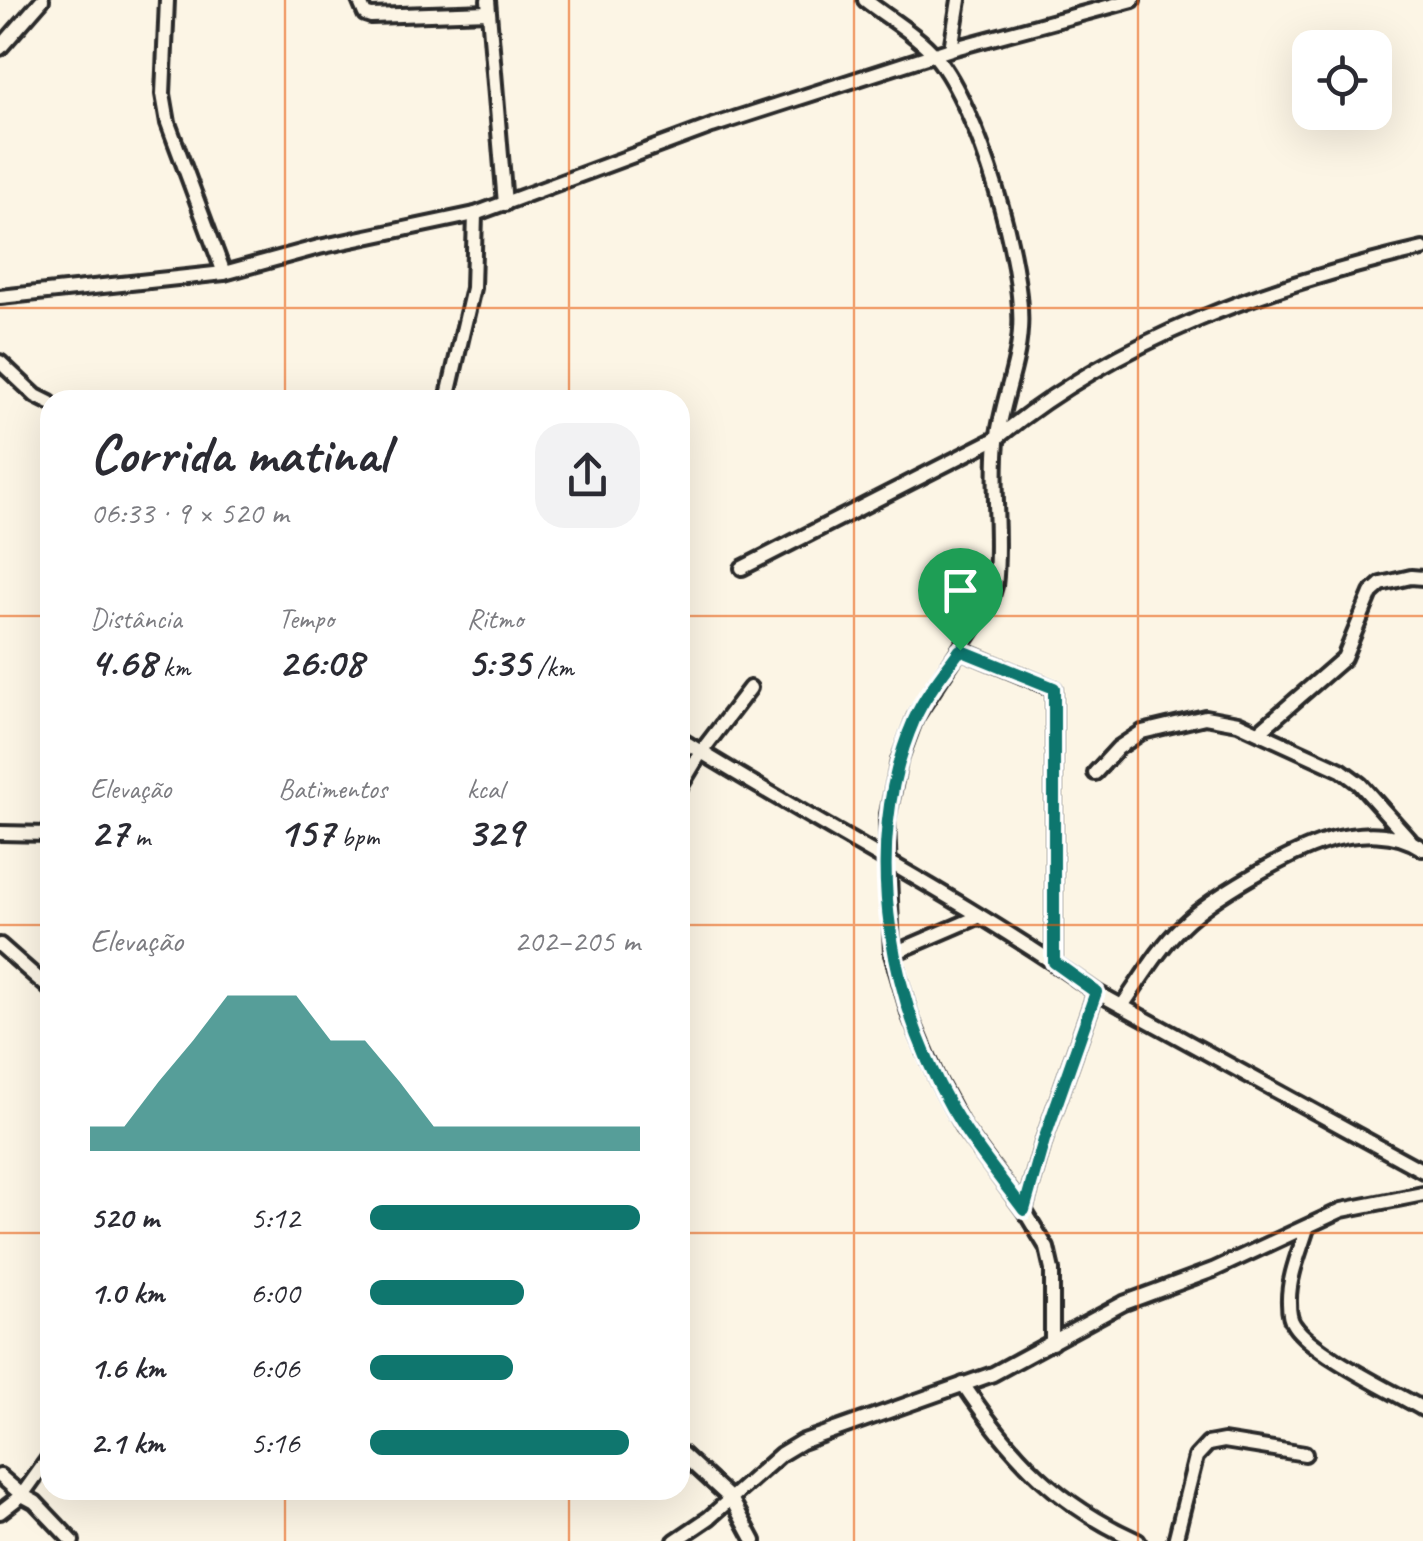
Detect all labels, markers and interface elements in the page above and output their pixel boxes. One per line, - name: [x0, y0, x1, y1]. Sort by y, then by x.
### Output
- map controls: [1292, 30, 1392, 130]
- button: locate: [1292, 30, 1392, 130]
- text: Corrida matinal: [90, 419, 388, 489]
- button: share: [535, 423, 640, 528]
- text: 06:33 · 9 × 520 m: [90, 492, 288, 533]
- pin: [918, 548, 1003, 651]
- icon: arrive: [933, 563, 988, 618]
- text: Distância: [90, 601, 182, 636]
- text: Tempo: [278, 601, 334, 636]
- text: Ritmo: [467, 601, 523, 636]
- text: 4.68: [90, 636, 156, 689]
- text: 26:08: [278, 636, 363, 689]
- text: 5:35: [467, 636, 530, 689]
- text: km: [156, 649, 190, 684]
- text: /km: [530, 649, 574, 684]
- text: Elevação: [90, 771, 171, 806]
- text: Batimentos: [278, 771, 387, 806]
- text: kcal: [467, 771, 504, 806]
- text: 27: [90, 806, 128, 859]
- text: 157: [278, 806, 334, 859]
- text: 329: [467, 806, 523, 859]
- text: m: [128, 819, 150, 854]
- text: bpm: [334, 819, 379, 854]
- text: Elevação: [90, 920, 183, 961]
- text: 202–205 m: [514, 920, 640, 961]
- text: 520 m: [90, 1197, 159, 1238]
- text: 5:12: [250, 1197, 300, 1238]
- text: 1.0 km: [90, 1272, 164, 1313]
- text: 6:00: [250, 1272, 300, 1313]
- text: 1.6 km: [90, 1347, 165, 1388]
- text: 6:06: [250, 1347, 300, 1388]
- text: 2.1 km: [90, 1422, 164, 1463]
- text: 5:16: [250, 1422, 300, 1463]

